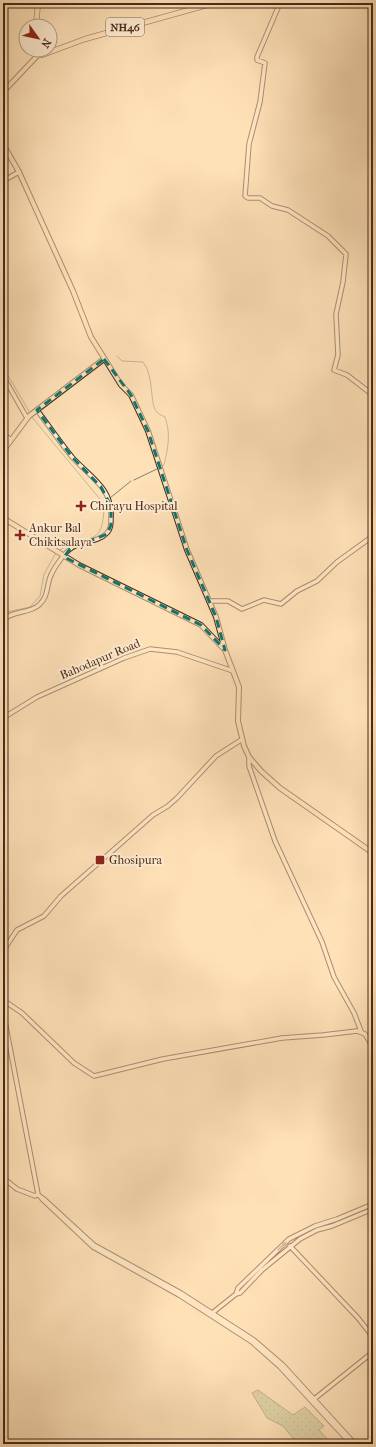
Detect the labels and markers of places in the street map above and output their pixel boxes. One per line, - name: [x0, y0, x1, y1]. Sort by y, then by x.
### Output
- place label: Chirayu Hospital: [90, 499, 178, 513]
- marker: Chirayu Hospital: [75, 500, 87, 512]
- place label: Ankur Bal Chikitsalaya: [28, 521, 92, 549]
- marker: Ankur Bal Chikitsalaya: [14, 529, 26, 541]
- place label: Ghosipura: [109, 853, 163, 867]
- marker: Ghosipura: [94, 854, 106, 866]

